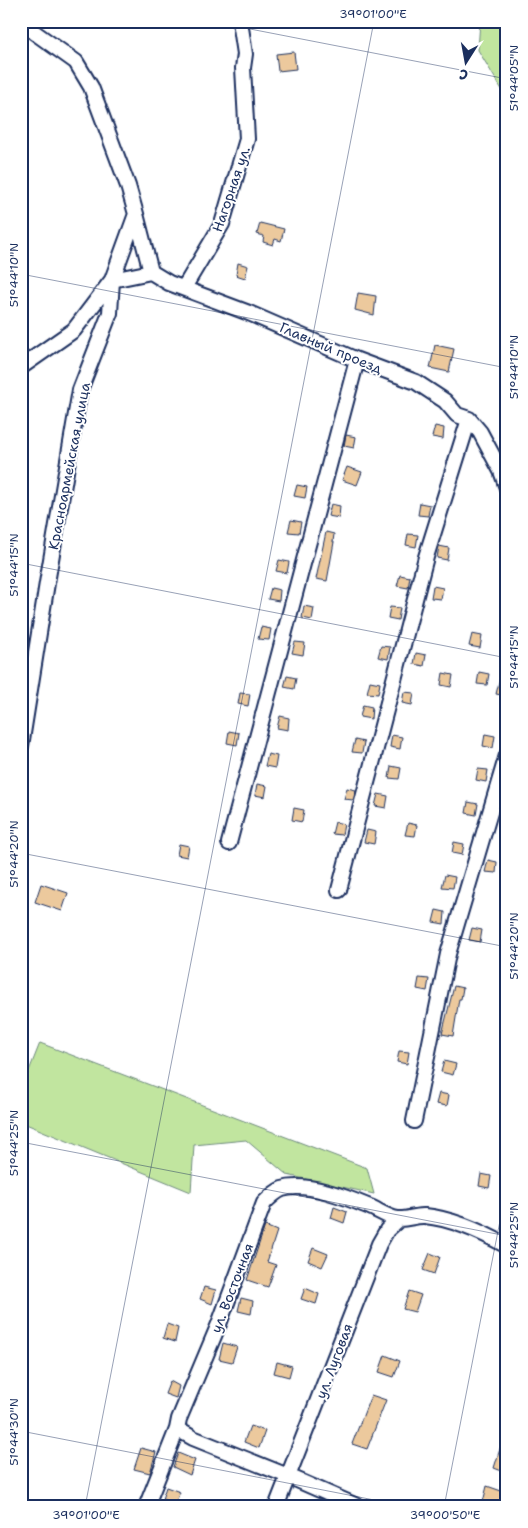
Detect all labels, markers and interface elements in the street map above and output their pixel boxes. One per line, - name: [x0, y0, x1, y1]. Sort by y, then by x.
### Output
- text: 39°01'00"E: [339, 6, 407, 22]
- north arrow: [440, 38, 490, 88]
- text: 51°44'05"N: [506, 45, 522, 111]
- text: С: [458, 65, 469, 84]
- street label: Нагорная ул.: [208, 144, 254, 234]
- text: 51°44'10"N: [6, 243, 22, 307]
- street label: Главный проезд: [277, 318, 385, 378]
- text: 51°44'10"N: [506, 335, 522, 399]
- street label: Красноармейская улица: [44, 380, 94, 551]
- text: 51°44'15"N: [6, 533, 22, 597]
- text: 51°44'15"N: [506, 625, 522, 689]
- text: 51°44'20"N: [6, 820, 22, 888]
- text: 51°44'20"N: [506, 912, 522, 980]
- text: 51°44'25"N: [6, 1110, 22, 1176]
- text: 51°44'25"N: [506, 1202, 522, 1268]
- street label: ул. Восточная: [207, 1241, 257, 1335]
- street label: ул. Луговая: [311, 1321, 357, 1401]
- text: 51°44'30"N: [6, 1398, 22, 1466]
- text: 39°01'00"E: [52, 1507, 120, 1523]
- text: 39°00'50"E: [410, 1507, 480, 1523]

